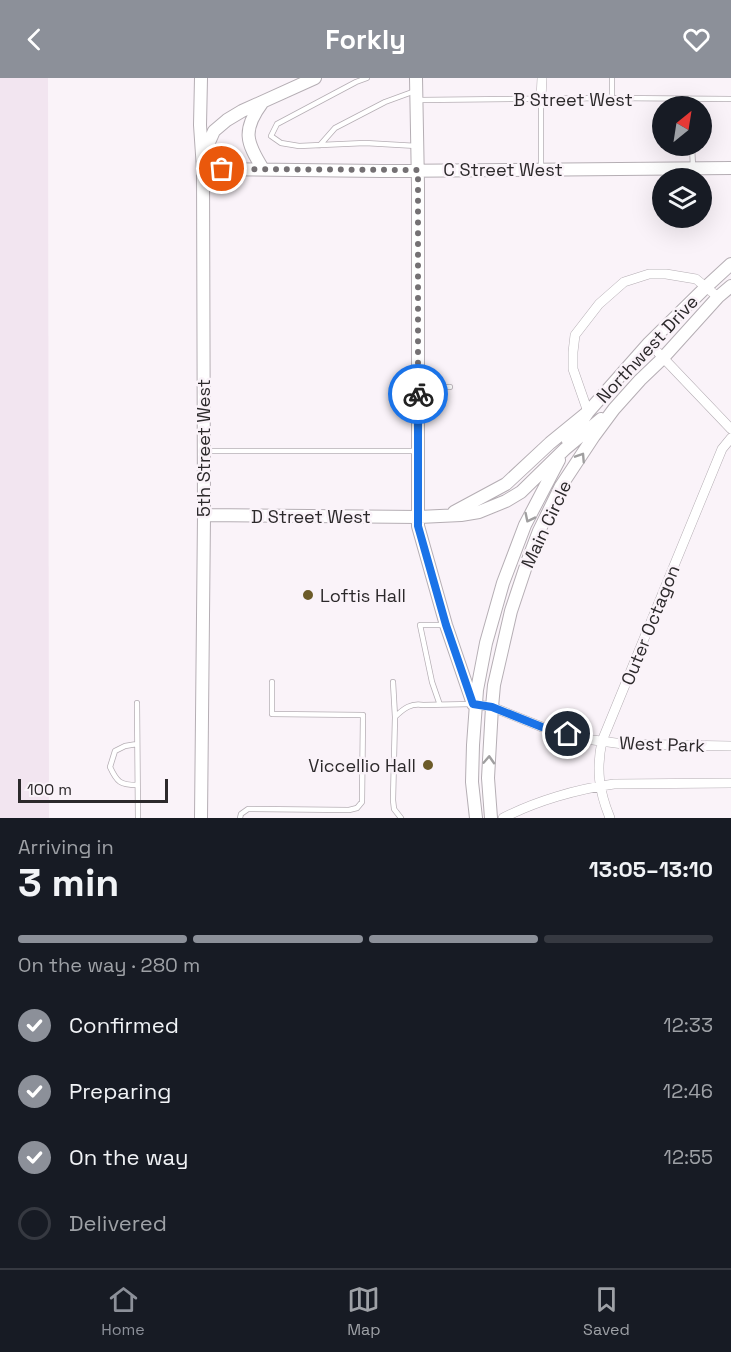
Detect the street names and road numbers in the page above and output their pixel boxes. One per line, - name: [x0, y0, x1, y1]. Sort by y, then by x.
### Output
- street label: B Street West: [513, 88, 633, 111]
- street label: C Street West: [443, 158, 563, 181]
- street label: Northwest Drive: [591, 290, 703, 408]
- street label: 5th Street West: [192, 379, 215, 517]
- street label: Main Circle: [516, 476, 576, 572]
- street label: D Street West: [251, 505, 371, 528]
- street label: Outer Octagon: [615, 562, 685, 688]
- street label: West Park: [619, 731, 706, 757]

